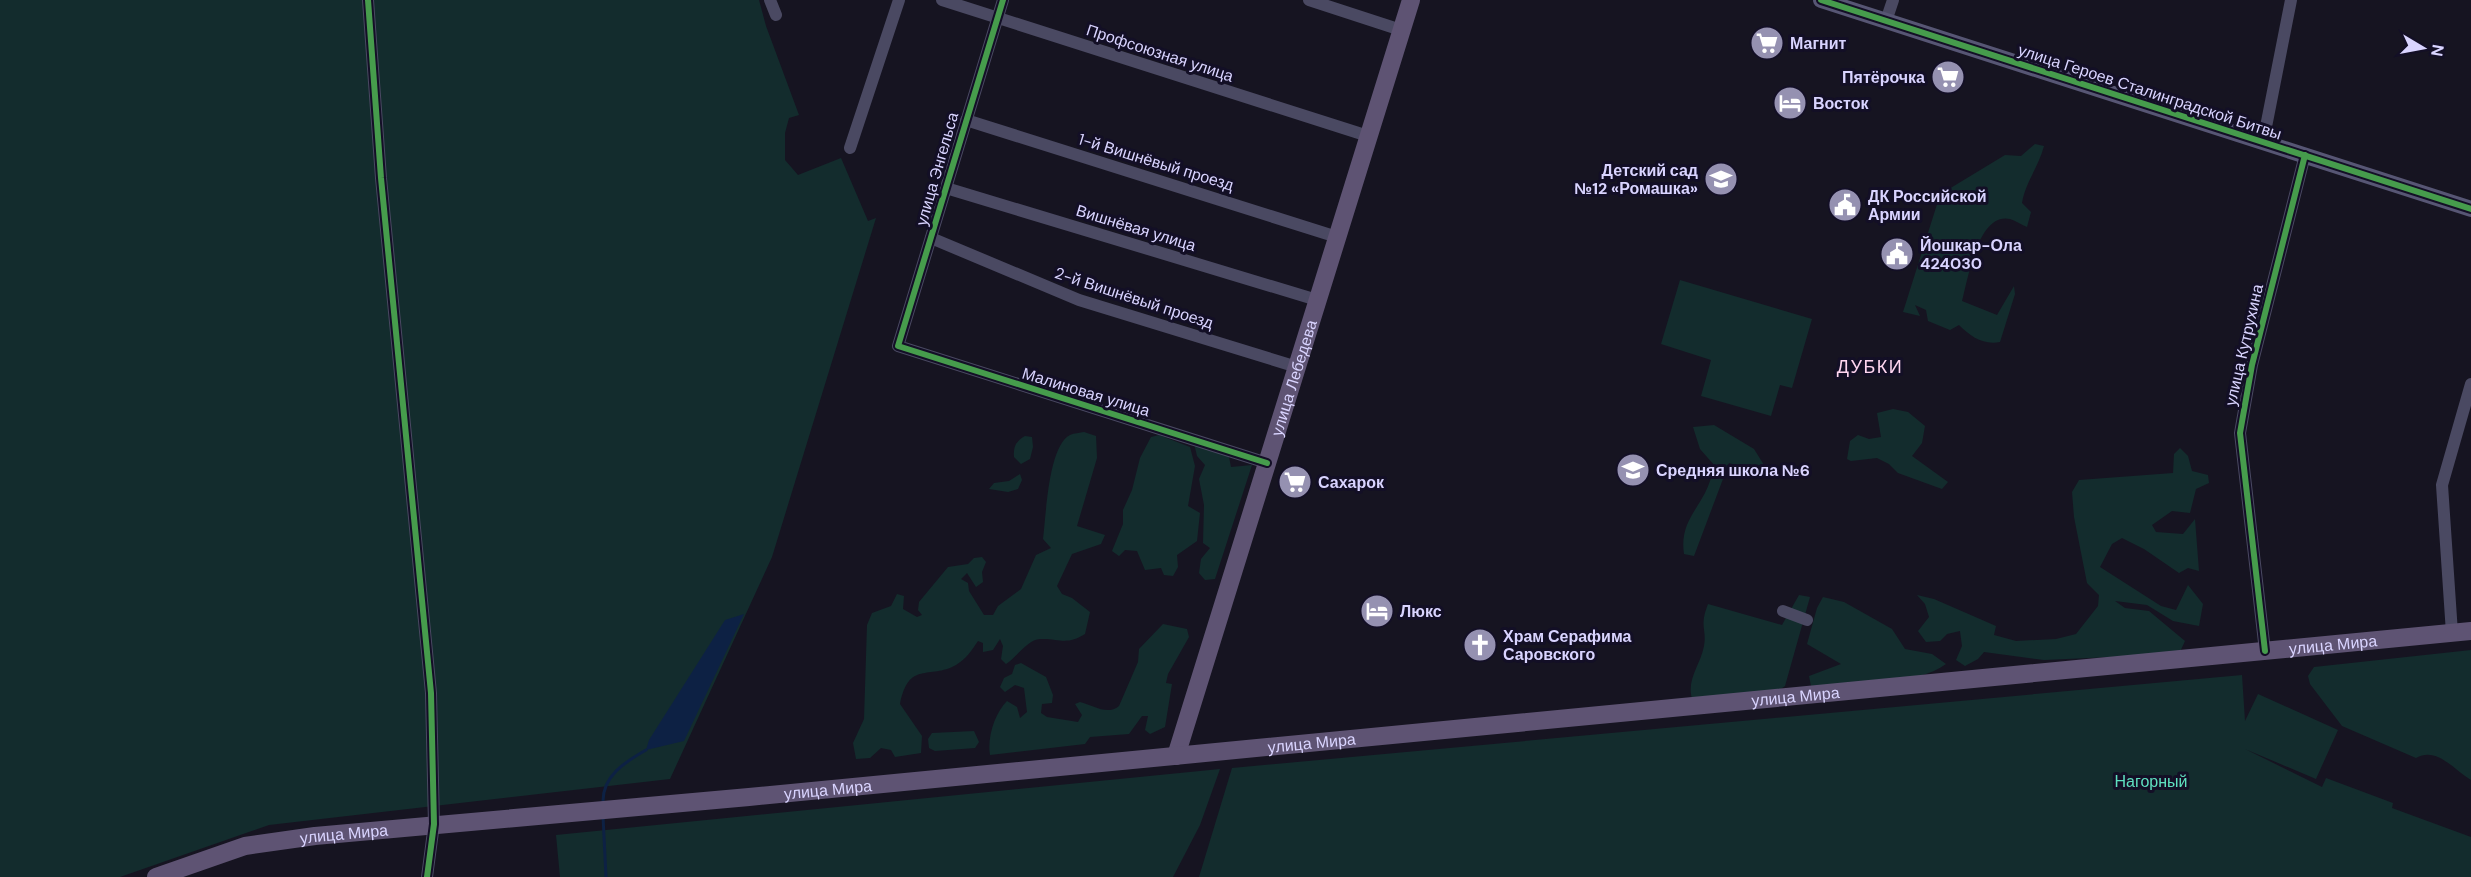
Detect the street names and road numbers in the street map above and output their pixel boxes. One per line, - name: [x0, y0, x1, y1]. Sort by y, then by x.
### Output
- street label: Профсоюзная улица: [1084, 19, 1236, 87]
- street label: улица Героев Сталинградской Битвы: [2016, 39, 2284, 145]
- street label: улица Энгельса: [911, 110, 963, 228]
- street label: 1-й Вишнёвый проезд: [1076, 128, 1237, 196]
- street label: Вишнёвая улица: [1073, 200, 1199, 256]
- street label: 2-й Вишнёвый проезд: [1052, 262, 1217, 334]
- street label: улица Кутрухина: [2220, 282, 2268, 408]
- street label: улица Лебедева: [1266, 317, 1321, 439]
- street label: Малиновая улица: [1020, 363, 1153, 421]
- street label: улица Мира: [2288, 630, 2378, 659]
- street label: улица Мира: [1750, 681, 1841, 711]
- street label: улица Мира: [1267, 728, 1357, 757]
- street label: улица Мира: [783, 775, 873, 804]
- street label: улица Мира: [299, 819, 389, 849]

